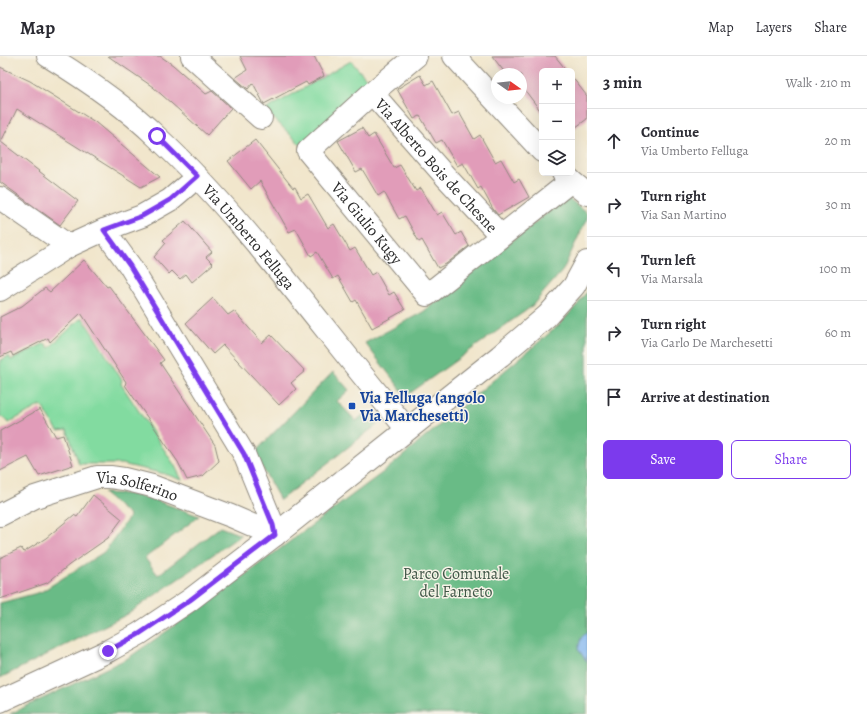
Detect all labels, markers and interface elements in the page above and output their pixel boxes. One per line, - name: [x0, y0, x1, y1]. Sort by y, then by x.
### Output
- text: Map: [20, 15, 55, 41]
- text: Map: [708, 18, 734, 37]
- text: Layers: [756, 18, 792, 37]
- text: Share: [814, 18, 847, 37]
- north arrow: [491, 68, 527, 104]
- map controls: [539, 68, 575, 176]
- button: +: [539, 68, 575, 104]
- text: 3 min: [603, 71, 642, 94]
- text: Walk · 210 m: [786, 74, 851, 91]
- street label: Via Alberto Bois de Chesne: [369, 93, 502, 238]
- button: −: [539, 104, 575, 140]
- text: Continue: [641, 122, 699, 142]
- route start: [148, 127, 166, 145]
- icon: ahead: [603, 130, 625, 152]
- text: 20 m: [825, 132, 851, 149]
- button: layers: [539, 140, 575, 176]
- text: Via Umberto Felluga: [641, 142, 749, 159]
- street label: Via Giulio Kugy: [325, 177, 408, 270]
- street label: Via Umberto Felluga: [197, 179, 300, 295]
- text: Turn right: [641, 186, 706, 206]
- icon: right: [603, 194, 625, 216]
- text: 30 m: [825, 196, 851, 213]
- text: Via San Martino: [641, 206, 727, 223]
- text: Turn left: [641, 250, 696, 270]
- icon: left: [603, 258, 625, 280]
- text: 100 m: [819, 260, 851, 277]
- text: Via Marsala: [641, 270, 703, 287]
- text: Turn right: [641, 314, 706, 334]
- icon: right: [603, 322, 625, 344]
- text: 60 m: [825, 324, 851, 341]
- text: Via Carlo De Marchesetti: [641, 334, 773, 351]
- icon: arrive: [603, 386, 625, 408]
- place label: Via Felluga (angolo Via Marchesetti): [359, 387, 485, 427]
- text: Arrive at destination: [641, 387, 770, 407]
- marker: Via Felluga (angolo Via Marchesetti): [347, 401, 357, 411]
- button: Save: [603, 440, 723, 479]
- button: Share: [731, 440, 851, 479]
- street label: Via Solferino: [96, 467, 181, 507]
- park label: Parco Comunale del Farneto: [403, 563, 509, 603]
- route end: [99, 642, 117, 660]

